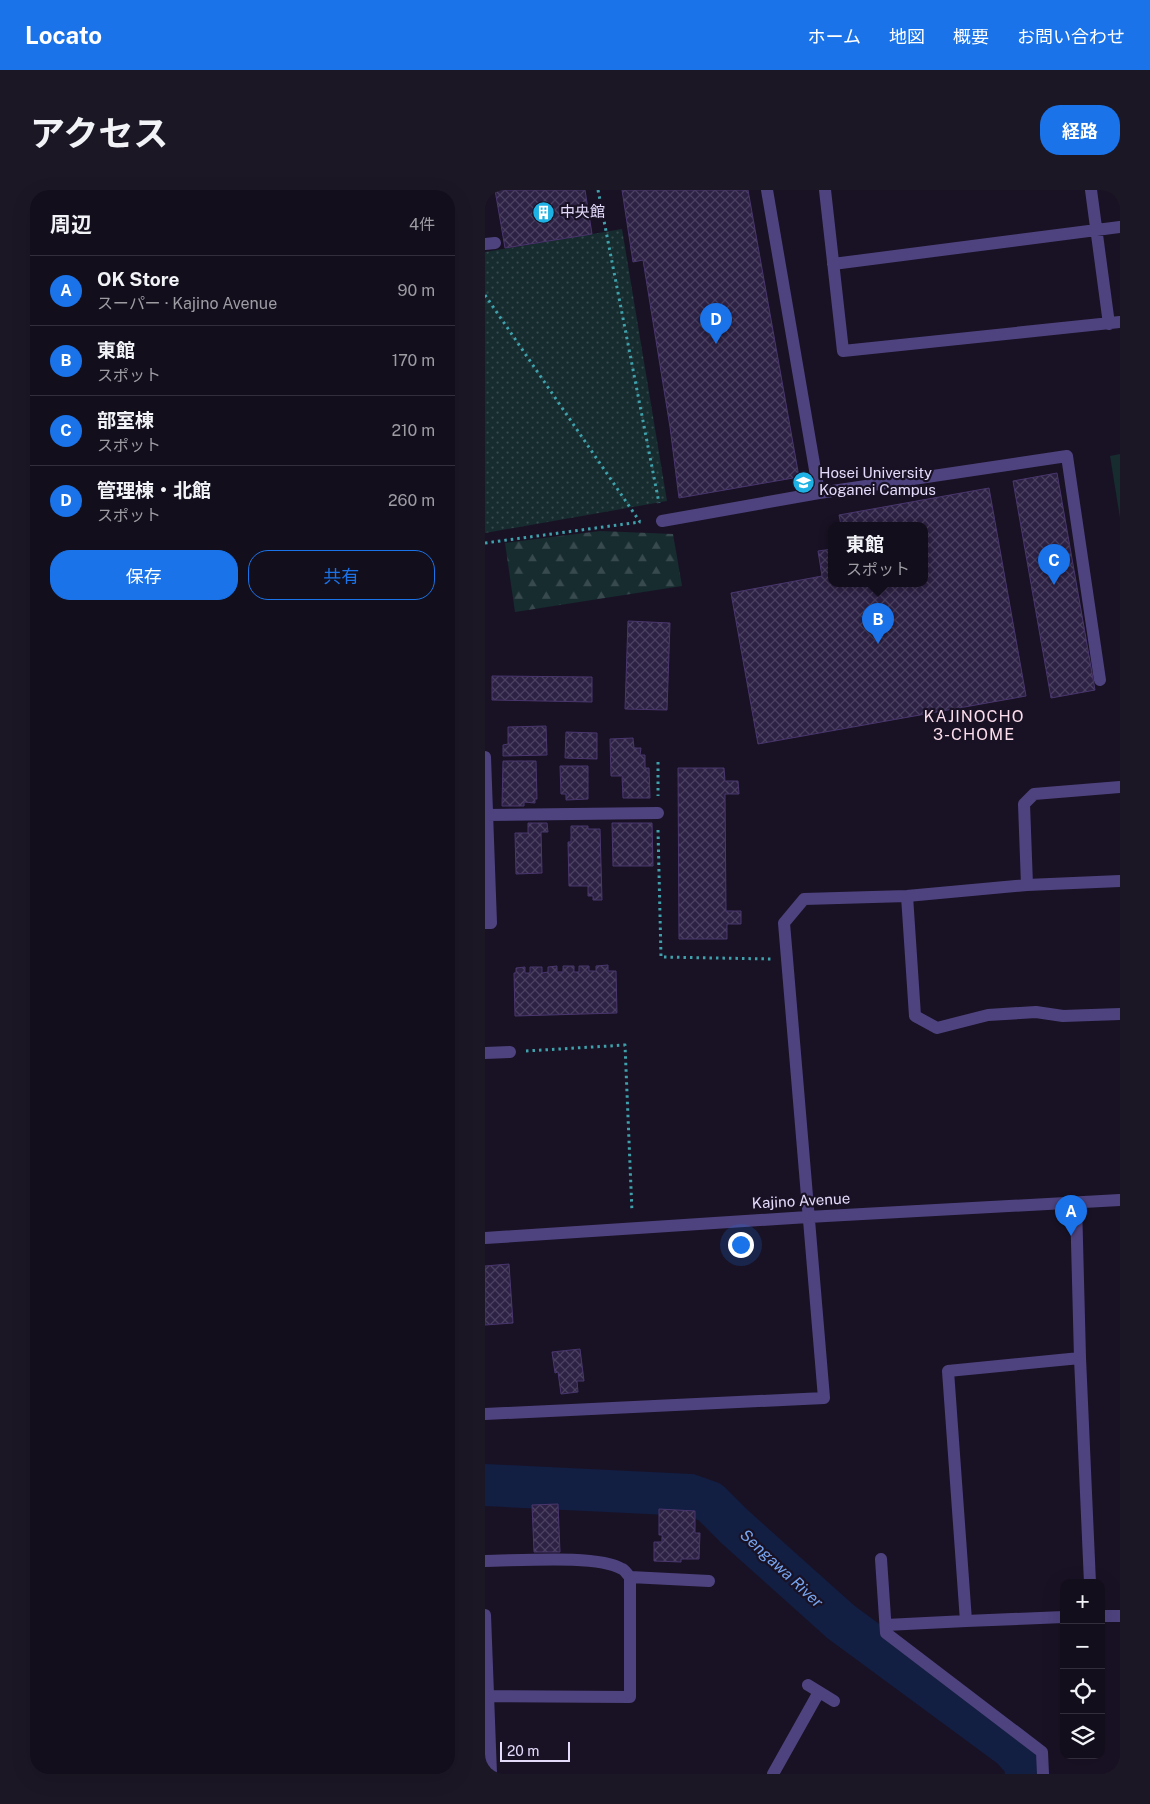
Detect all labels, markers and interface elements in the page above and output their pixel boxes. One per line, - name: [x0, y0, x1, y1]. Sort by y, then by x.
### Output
- text: Locato: [25, 21, 102, 49]
- text: ホーム: [808, 26, 861, 47]
- text: 地図: [889, 26, 925, 47]
- text: 概要: [953, 26, 989, 47]
- text: お問い合わせ: [1017, 26, 1125, 47]
- button: 経路: [1040, 105, 1120, 155]
- text: アクセス: [30, 113, 168, 154]
- building icon: 中央館: [532, 200, 556, 224]
- place label: 中央館: [560, 203, 605, 220]
- text: 周辺: [50, 212, 92, 237]
- text: 4件: [409, 215, 435, 234]
- text: OK Store: [97, 268, 180, 290]
- text: A: [60, 281, 72, 300]
- text: 90 m: [398, 281, 435, 300]
- text: スーパー · Kajino Avenue: [97, 294, 277, 313]
- pin: D: [700, 303, 732, 344]
- text: 東館: [97, 339, 135, 361]
- text: B: [61, 351, 71, 370]
- text: 170 m: [392, 351, 435, 370]
- text: スポット: [97, 366, 161, 385]
- text: 部室棟: [97, 409, 154, 431]
- text: C: [60, 421, 72, 440]
- text: 210 m: [391, 421, 435, 440]
- text: スポット: [97, 436, 161, 455]
- place label: Hosei University Koganei Campus: [819, 464, 936, 498]
- school or university icon: Hosei University Koganei Campus: [791, 470, 815, 494]
- text: 管理棟・北館: [97, 479, 211, 501]
- text: D: [60, 491, 72, 510]
- text: 260 m: [388, 491, 435, 510]
- text: スポット: [97, 506, 161, 525]
- popup: [828, 522, 928, 587]
- text: 東館: [846, 533, 884, 555]
- pin: C: [1038, 544, 1070, 585]
- button: 保存: [50, 550, 238, 600]
- button: 共有: [248, 550, 435, 600]
- text: スポット: [846, 560, 910, 579]
- pin: B: [862, 603, 894, 644]
- district label: KAJINOCHO 3-CHOME: [923, 707, 1025, 744]
- street label: Kajino Avenue: [751, 1189, 851, 1212]
- pin: A: [1055, 1195, 1087, 1236]
- your location: [728, 1232, 754, 1258]
- water label: Sengawa River: [736, 1525, 828, 1612]
- map controls: [1060, 1579, 1105, 1759]
- button: +: [1060, 1579, 1105, 1624]
- button: −: [1060, 1624, 1105, 1669]
- button: locate: [1060, 1669, 1105, 1714]
- button: layers: [1060, 1714, 1105, 1759]
- scale bar: [500, 1739, 570, 1762]
- text: 20 m: [507, 1743, 539, 1759]

